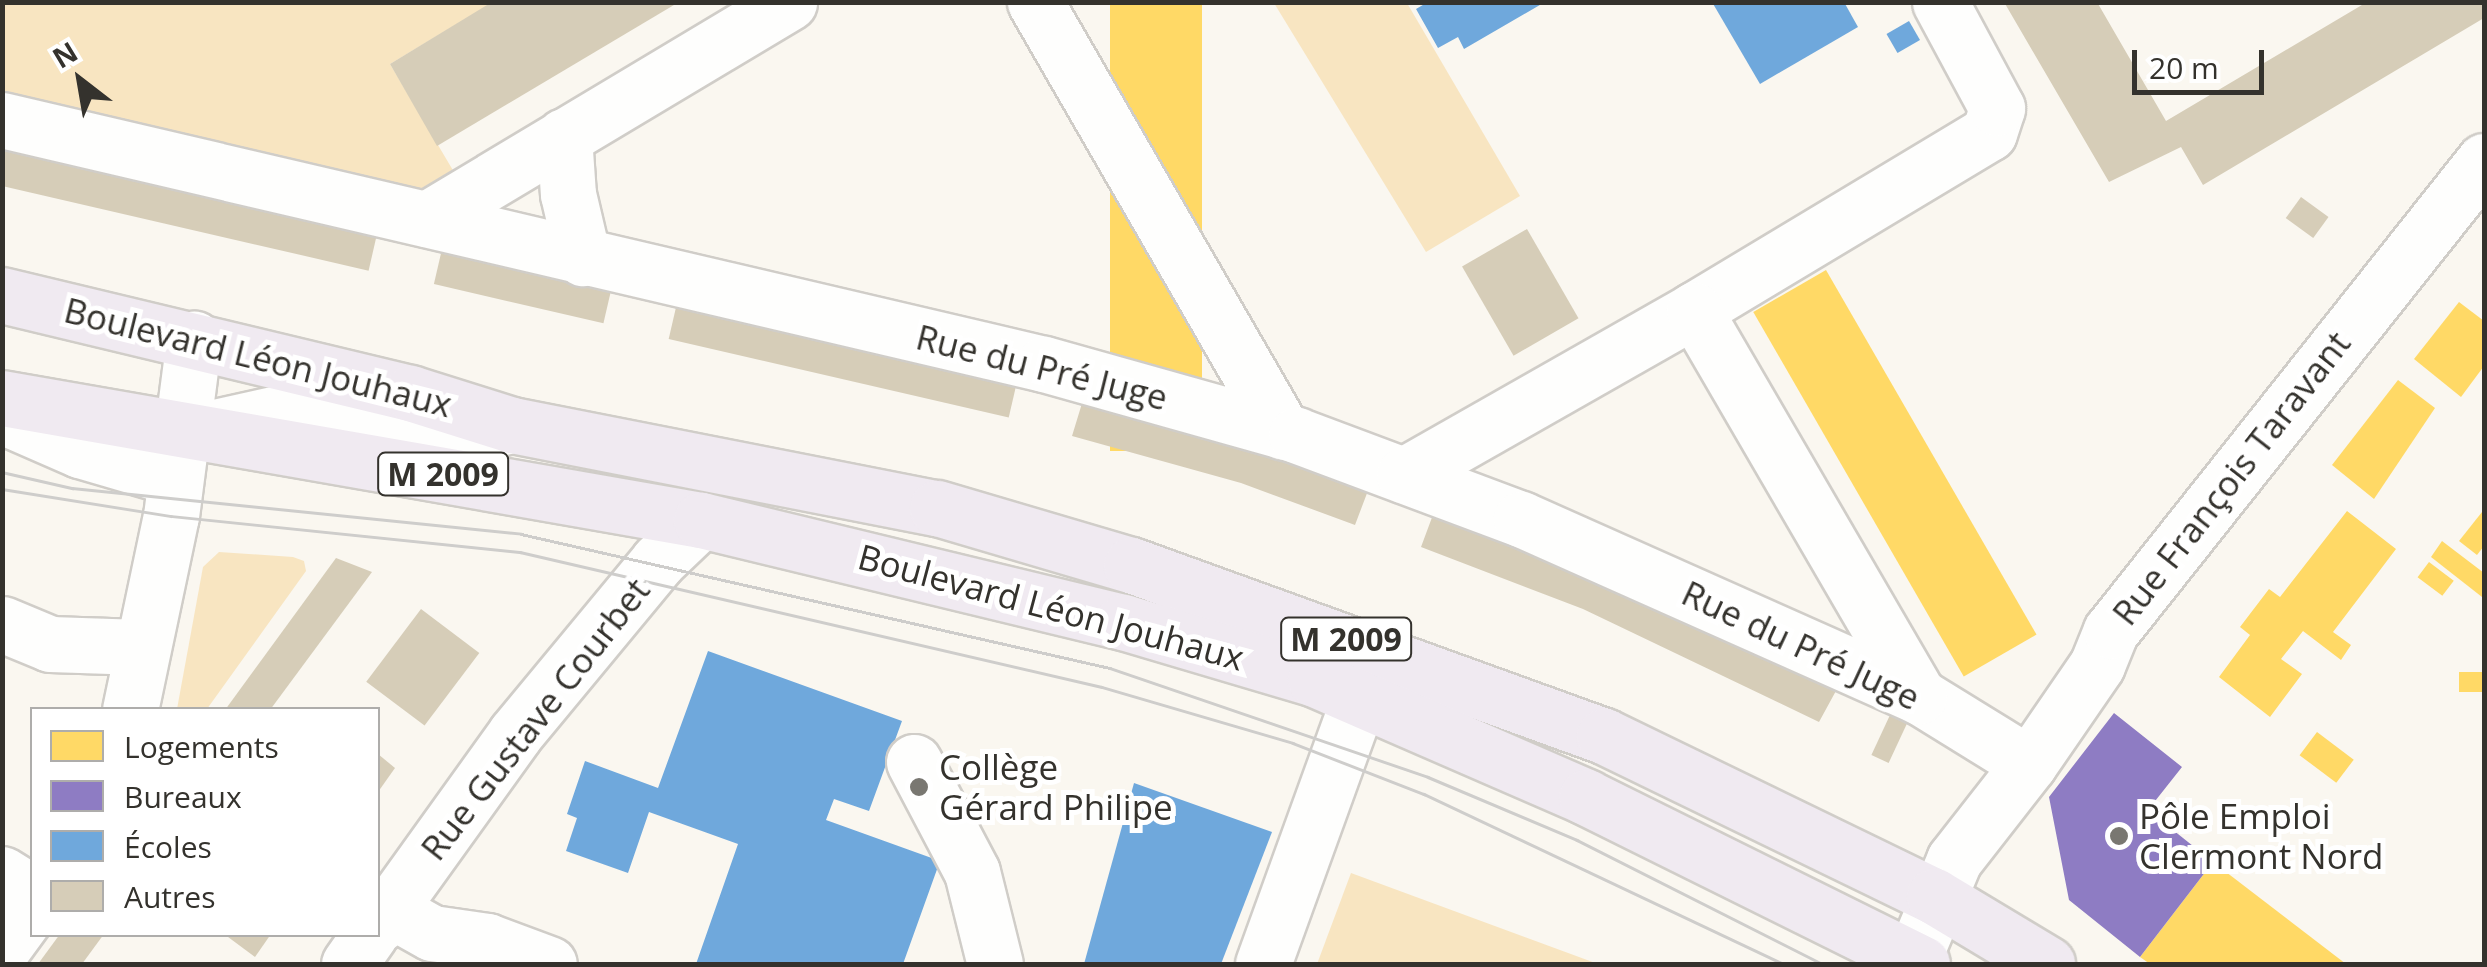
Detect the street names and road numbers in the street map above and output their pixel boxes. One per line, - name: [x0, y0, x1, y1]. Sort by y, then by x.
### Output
- street label: Boulevard Léon Jouhaux: [60, 289, 456, 425]
- street label: Rue du Pré Juge: [912, 315, 1172, 419]
- street label: Rue François Taravant: [2103, 323, 2359, 633]
- road number: M 2009: [376, 447, 510, 501]
- street label: Boulevard Léon Jouhaux: [854, 535, 1248, 679]
- street label: Rue Gustave Courbet: [412, 570, 658, 868]
- street label: Rue du Pré Juge: [1675, 572, 1927, 718]
- road number: M 2009: [1278, 612, 1414, 666]

